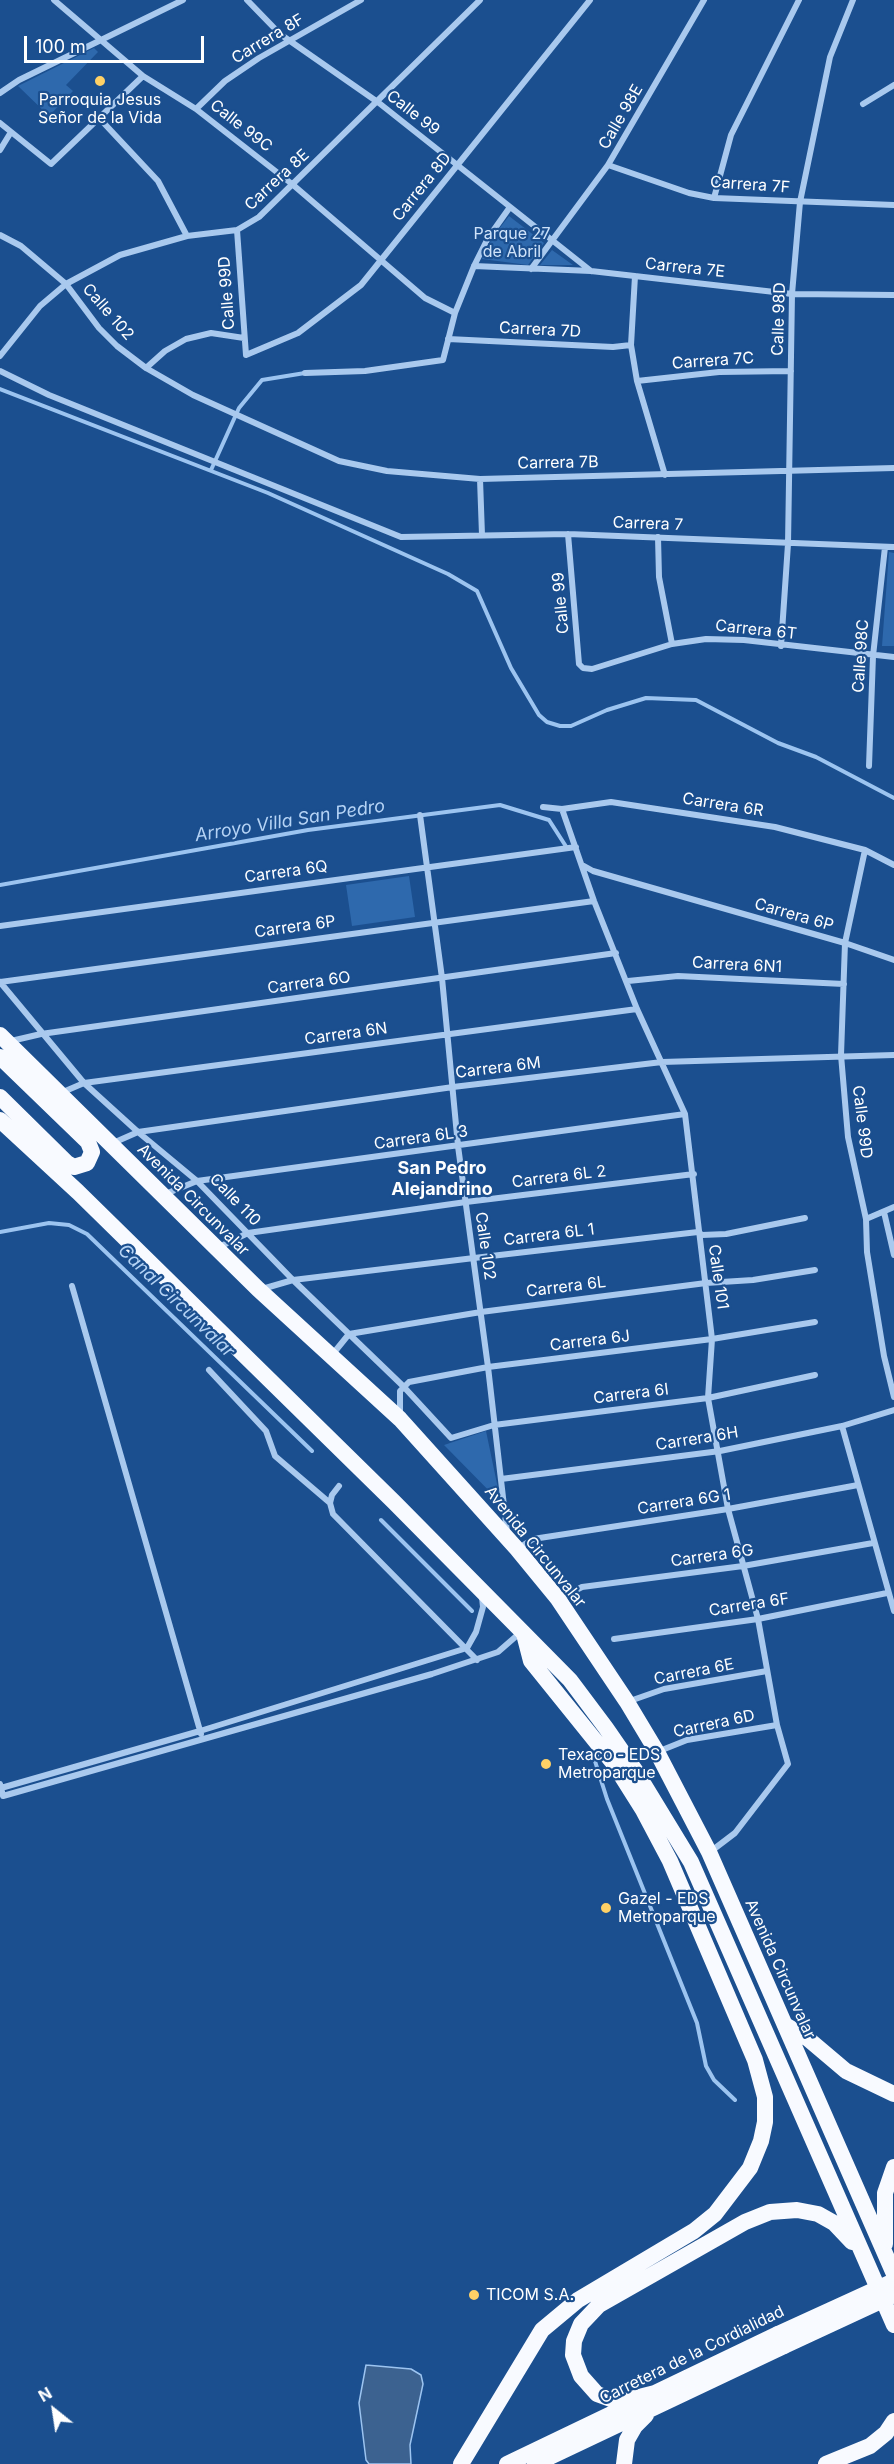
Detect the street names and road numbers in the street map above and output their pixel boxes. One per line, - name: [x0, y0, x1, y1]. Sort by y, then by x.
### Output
- street label: Carrera 8F: [228, 10, 308, 68]
- street label: Calle 98E: [595, 81, 647, 153]
- street label: Calle 99: [383, 86, 443, 140]
- street label: Calle 99C: [206, 96, 276, 156]
- street label: Carrera 8E: [241, 145, 313, 215]
- street label: Carrera 8D: [388, 149, 456, 225]
- street label: Carrera 7F: [709, 173, 791, 197]
- street label: Carrera 7E: [644, 254, 726, 282]
- street label: Calle 99D: [215, 256, 239, 330]
- street label: Calle 102: [78, 280, 138, 344]
- street label: Calle 98D: [768, 282, 790, 356]
- street label: Carrera 7D: [498, 318, 582, 342]
- street label: Carrera 7C: [671, 349, 755, 373]
- street label: Carrera 7B: [517, 453, 599, 473]
- street label: Carrera 7: [612, 513, 684, 535]
- street label: Calle 99: [549, 571, 573, 635]
- street label: Carrera 6T: [714, 616, 798, 644]
- street label: Calle 98C: [849, 619, 873, 693]
- street label: Carrera 6R: [681, 789, 765, 821]
- street label: Carrera 6Q: [243, 857, 329, 887]
- street label: Carrera 6P: [752, 895, 836, 935]
- street label: Carrera 6P: [253, 912, 337, 942]
- street label: Carrera 6N1: [692, 953, 782, 977]
- street label: Carrera 6O: [266, 968, 352, 998]
- street label: Carrera 6N: [303, 1019, 389, 1049]
- street label: Carrera 6M: [454, 1053, 542, 1083]
- street label: Calle 99D: [848, 1084, 876, 1160]
- street label: Carrera 6L 3: [373, 1122, 469, 1154]
- street label: Avenida Circunvalar: [133, 1140, 253, 1260]
- street label: Carrera 6L 2: [511, 1162, 607, 1192]
- street label: Calle 110: [205, 1170, 265, 1230]
- street label: Calle 102: [471, 1211, 499, 1281]
- street label: Carrera 6L 1: [502, 1220, 596, 1250]
- street label: Calle 101: [704, 1243, 732, 1311]
- street label: Carrera 6L: [525, 1273, 607, 1301]
- street label: Carrera 6J: [549, 1327, 631, 1355]
- street label: Carrera 6I: [592, 1380, 670, 1408]
- street label: Carrera 6H: [654, 1423, 740, 1455]
- street label: Avenida Circunvalar: [480, 1482, 590, 1612]
- street label: Carrera 6G 1: [636, 1485, 732, 1519]
- street label: Carrera 6G: [669, 1541, 755, 1571]
- street label: Carrera 6F: [708, 1589, 790, 1621]
- street label: Carrera 6E: [652, 1655, 736, 1689]
- street label: Carrera 6D: [671, 1706, 757, 1742]
- street label: Avenida Circunvalar: [741, 1896, 819, 2042]
- street label: Carretera de la Cordialidad: [597, 2302, 787, 2408]

